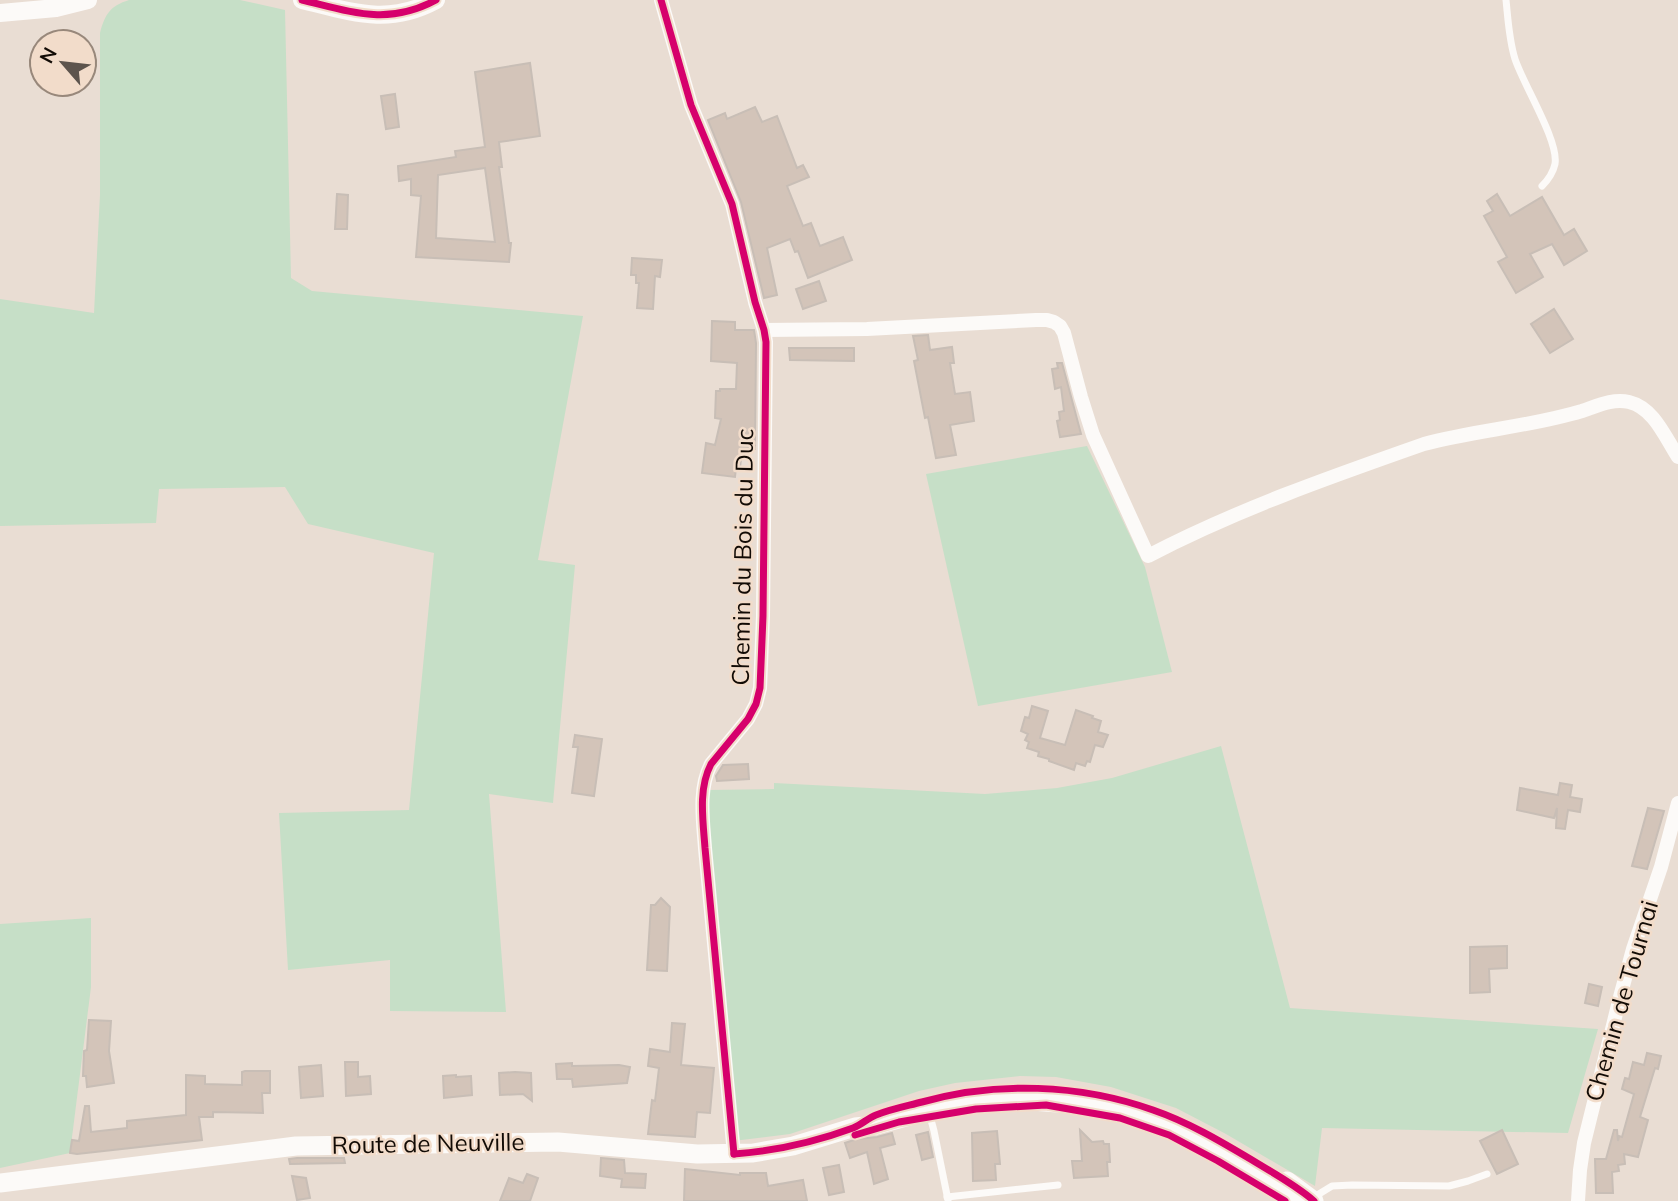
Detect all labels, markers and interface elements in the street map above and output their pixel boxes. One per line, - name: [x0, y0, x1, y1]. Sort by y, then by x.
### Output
- north arrow: [28, 28, 98, 98]
- text: N: [34, 43, 62, 67]
- street label: Chemin du Bois du Duc: [725, 428, 759, 686]
- street label: Chemin de Tournai: [1578, 897, 1664, 1105]
- street label: Route de Neuville: [331, 1126, 525, 1160]

